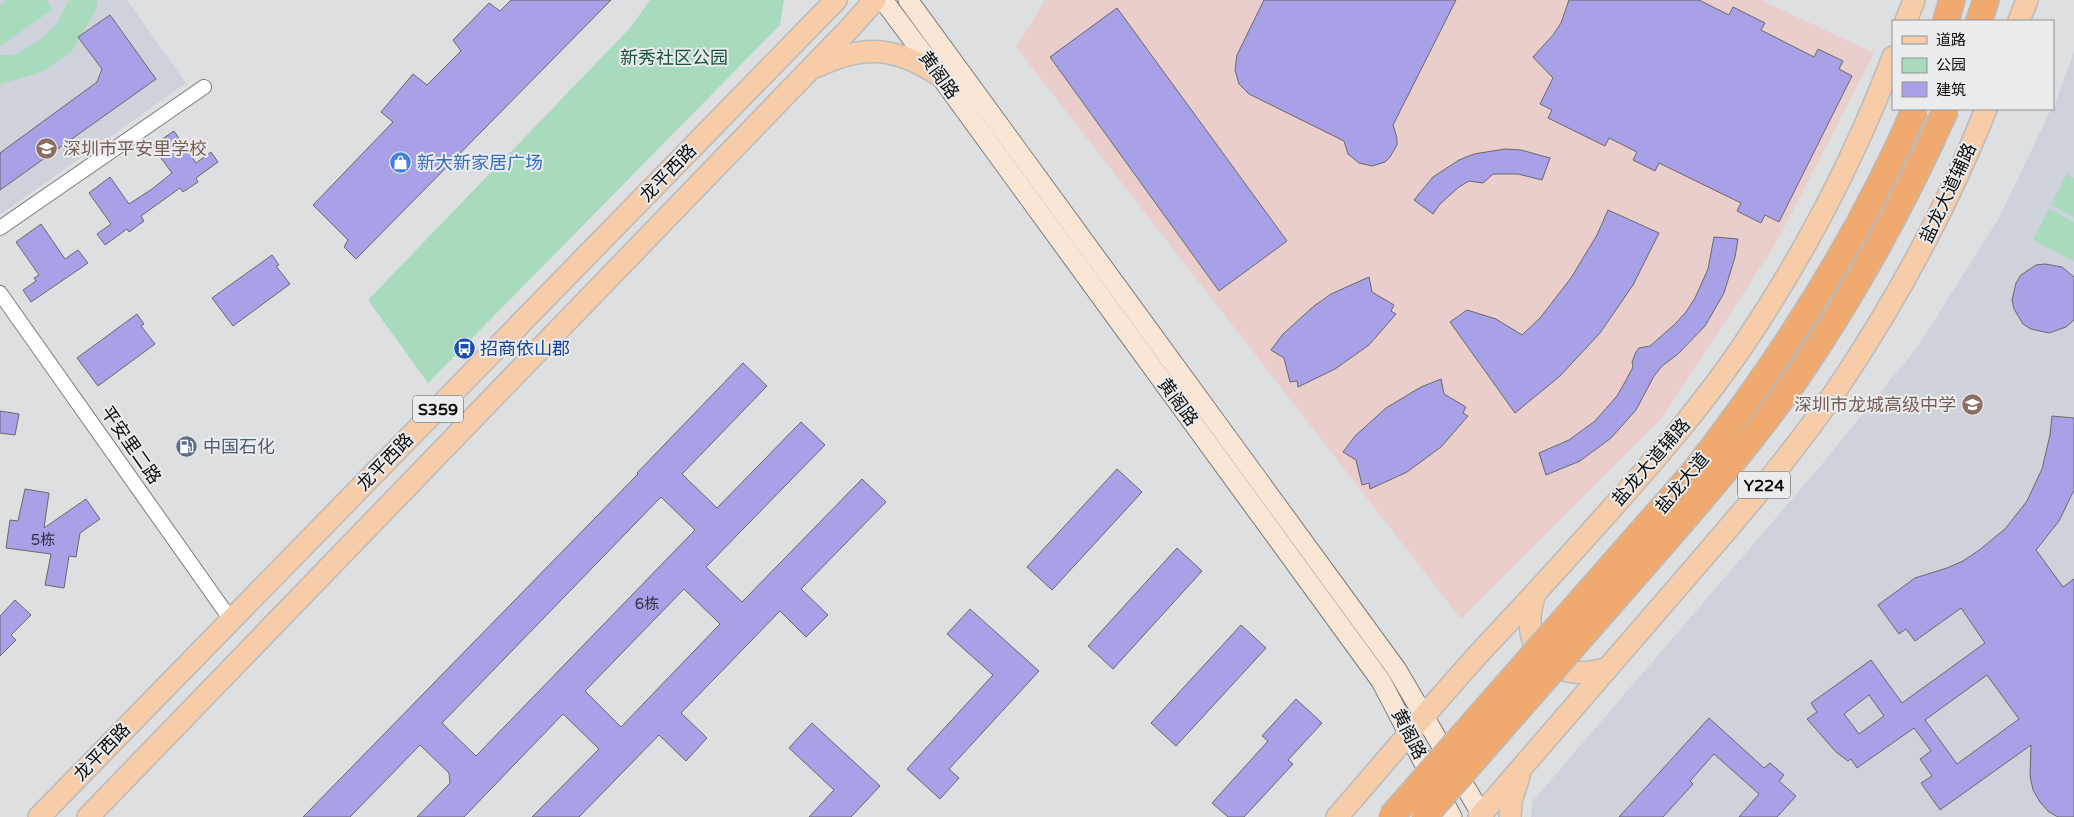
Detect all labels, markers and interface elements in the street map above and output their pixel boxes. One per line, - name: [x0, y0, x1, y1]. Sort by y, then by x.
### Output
- legend: [1892, 20, 2054, 110]
- text: 道路: [1936, 31, 1966, 49]
- park label: 新秀社区公园: [620, 47, 728, 69]
- street label: 黄阁路: [914, 47, 964, 103]
- text: 公园: [1936, 56, 1966, 74]
- text: 建筑: [1936, 81, 1966, 99]
- school or university icon: 深圳市平安里学校: [35, 137, 59, 161]
- place label: 深圳市平安里学校: [63, 138, 207, 160]
- street label: 龙平西路: [635, 139, 701, 207]
- street label: 盐龙大道辅路: [1915, 139, 1981, 247]
- shop icon: 新大新家居广场: [389, 151, 413, 175]
- place label: 新大新家居广场: [417, 152, 543, 174]
- bus stop icon: 招商依山郡: [452, 337, 476, 361]
- place label: 招商依山郡: [480, 338, 570, 360]
- street label: 黄阁路: [1153, 374, 1203, 430]
- school or university icon: 深圳市龙城高级中学: [1960, 393, 1984, 417]
- place label: 深圳市龙城高级中学: [1794, 394, 1956, 416]
- road number: S359: [413, 396, 463, 422]
- street label: 平安里二路: [96, 402, 166, 488]
- street label: 盐龙大道辅路: [1607, 414, 1695, 510]
- street label: 龙平西路: [352, 428, 418, 496]
- fuel station icon: 中国石化: [175, 435, 199, 459]
- place label: 中国石化: [203, 436, 275, 458]
- street label: 盐龙大道: [1651, 448, 1713, 518]
- road number: Y224: [1738, 472, 1790, 498]
- house number: 5栋: [31, 531, 55, 549]
- house number: 6栋: [635, 595, 659, 613]
- street label: 黄阁路: [1387, 705, 1431, 763]
- street label: 龙平西路: [69, 718, 135, 786]

